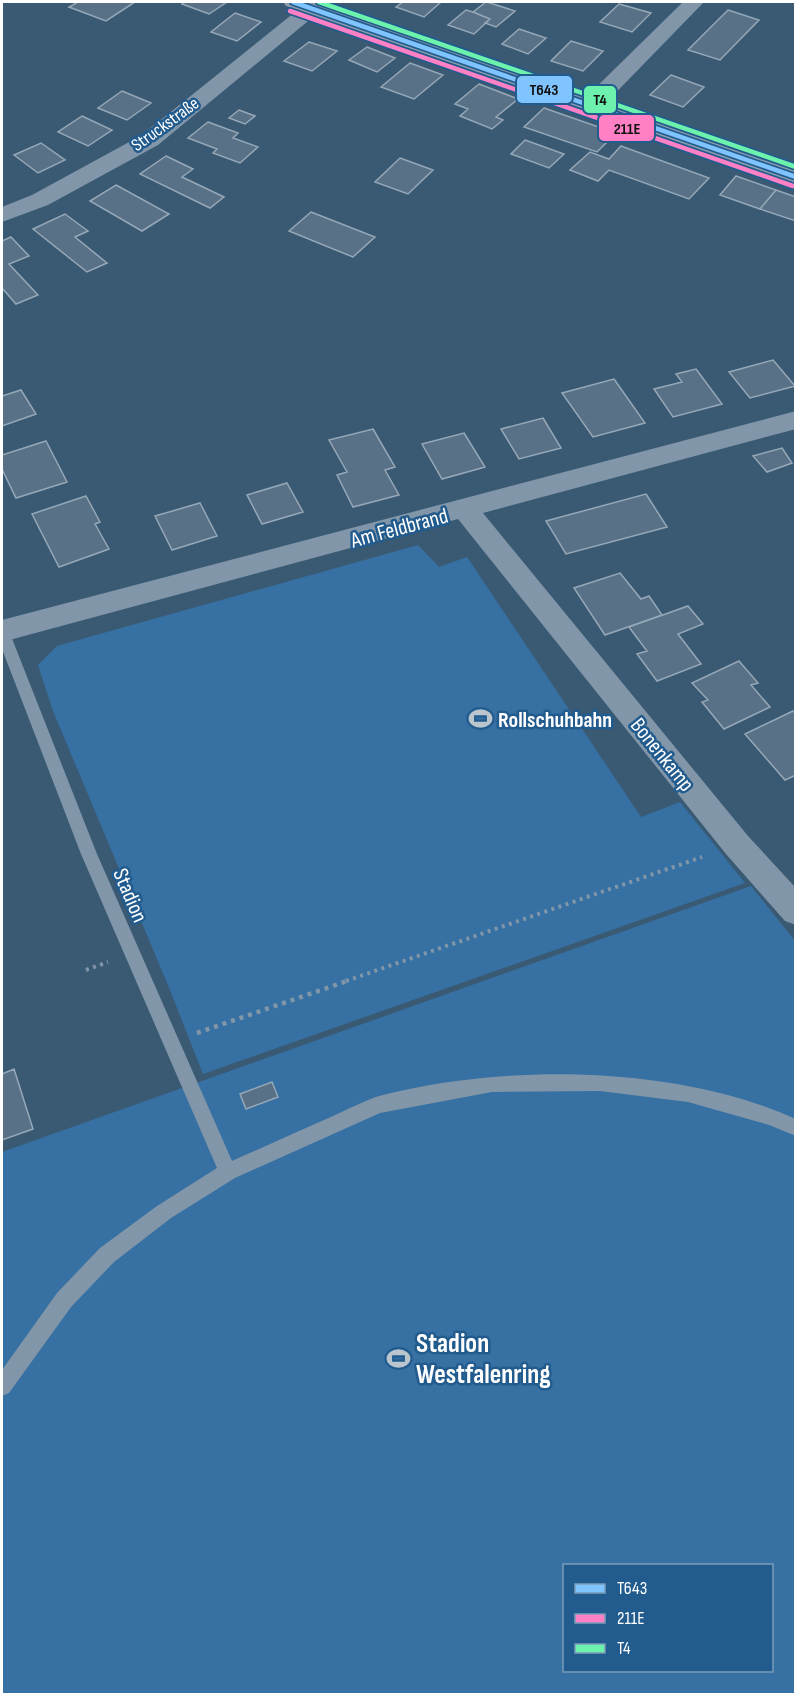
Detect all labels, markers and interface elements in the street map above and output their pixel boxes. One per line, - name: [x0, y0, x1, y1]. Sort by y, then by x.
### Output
- line badge: T643: [516, 75, 573, 104]
- text: T643: [530, 81, 559, 100]
- line badge: T4: [583, 85, 617, 114]
- text: T4: [593, 91, 607, 110]
- street label: Struckstraße: [127, 93, 203, 156]
- line badge: 211E: [598, 114, 655, 142]
- text: 211E: [614, 120, 640, 139]
- street label: Am Feldbrand: [347, 503, 451, 555]
- sports icon: Rollschuhbahn: [467, 706, 493, 732]
- place label: Rollschuhbahn: [498, 707, 612, 734]
- street label: Bonenkamp: [624, 713, 700, 797]
- street label: Stadion: [106, 864, 153, 927]
- place label: Stadion Westfalenring: [416, 1328, 551, 1391]
- sports icon: Stadion Westfalenring: [385, 1346, 411, 1372]
- legend: [563, 1564, 773, 1672]
- text: T643: [617, 1578, 647, 1599]
- text: 211E: [617, 1608, 645, 1629]
- text: T4: [617, 1638, 631, 1659]

